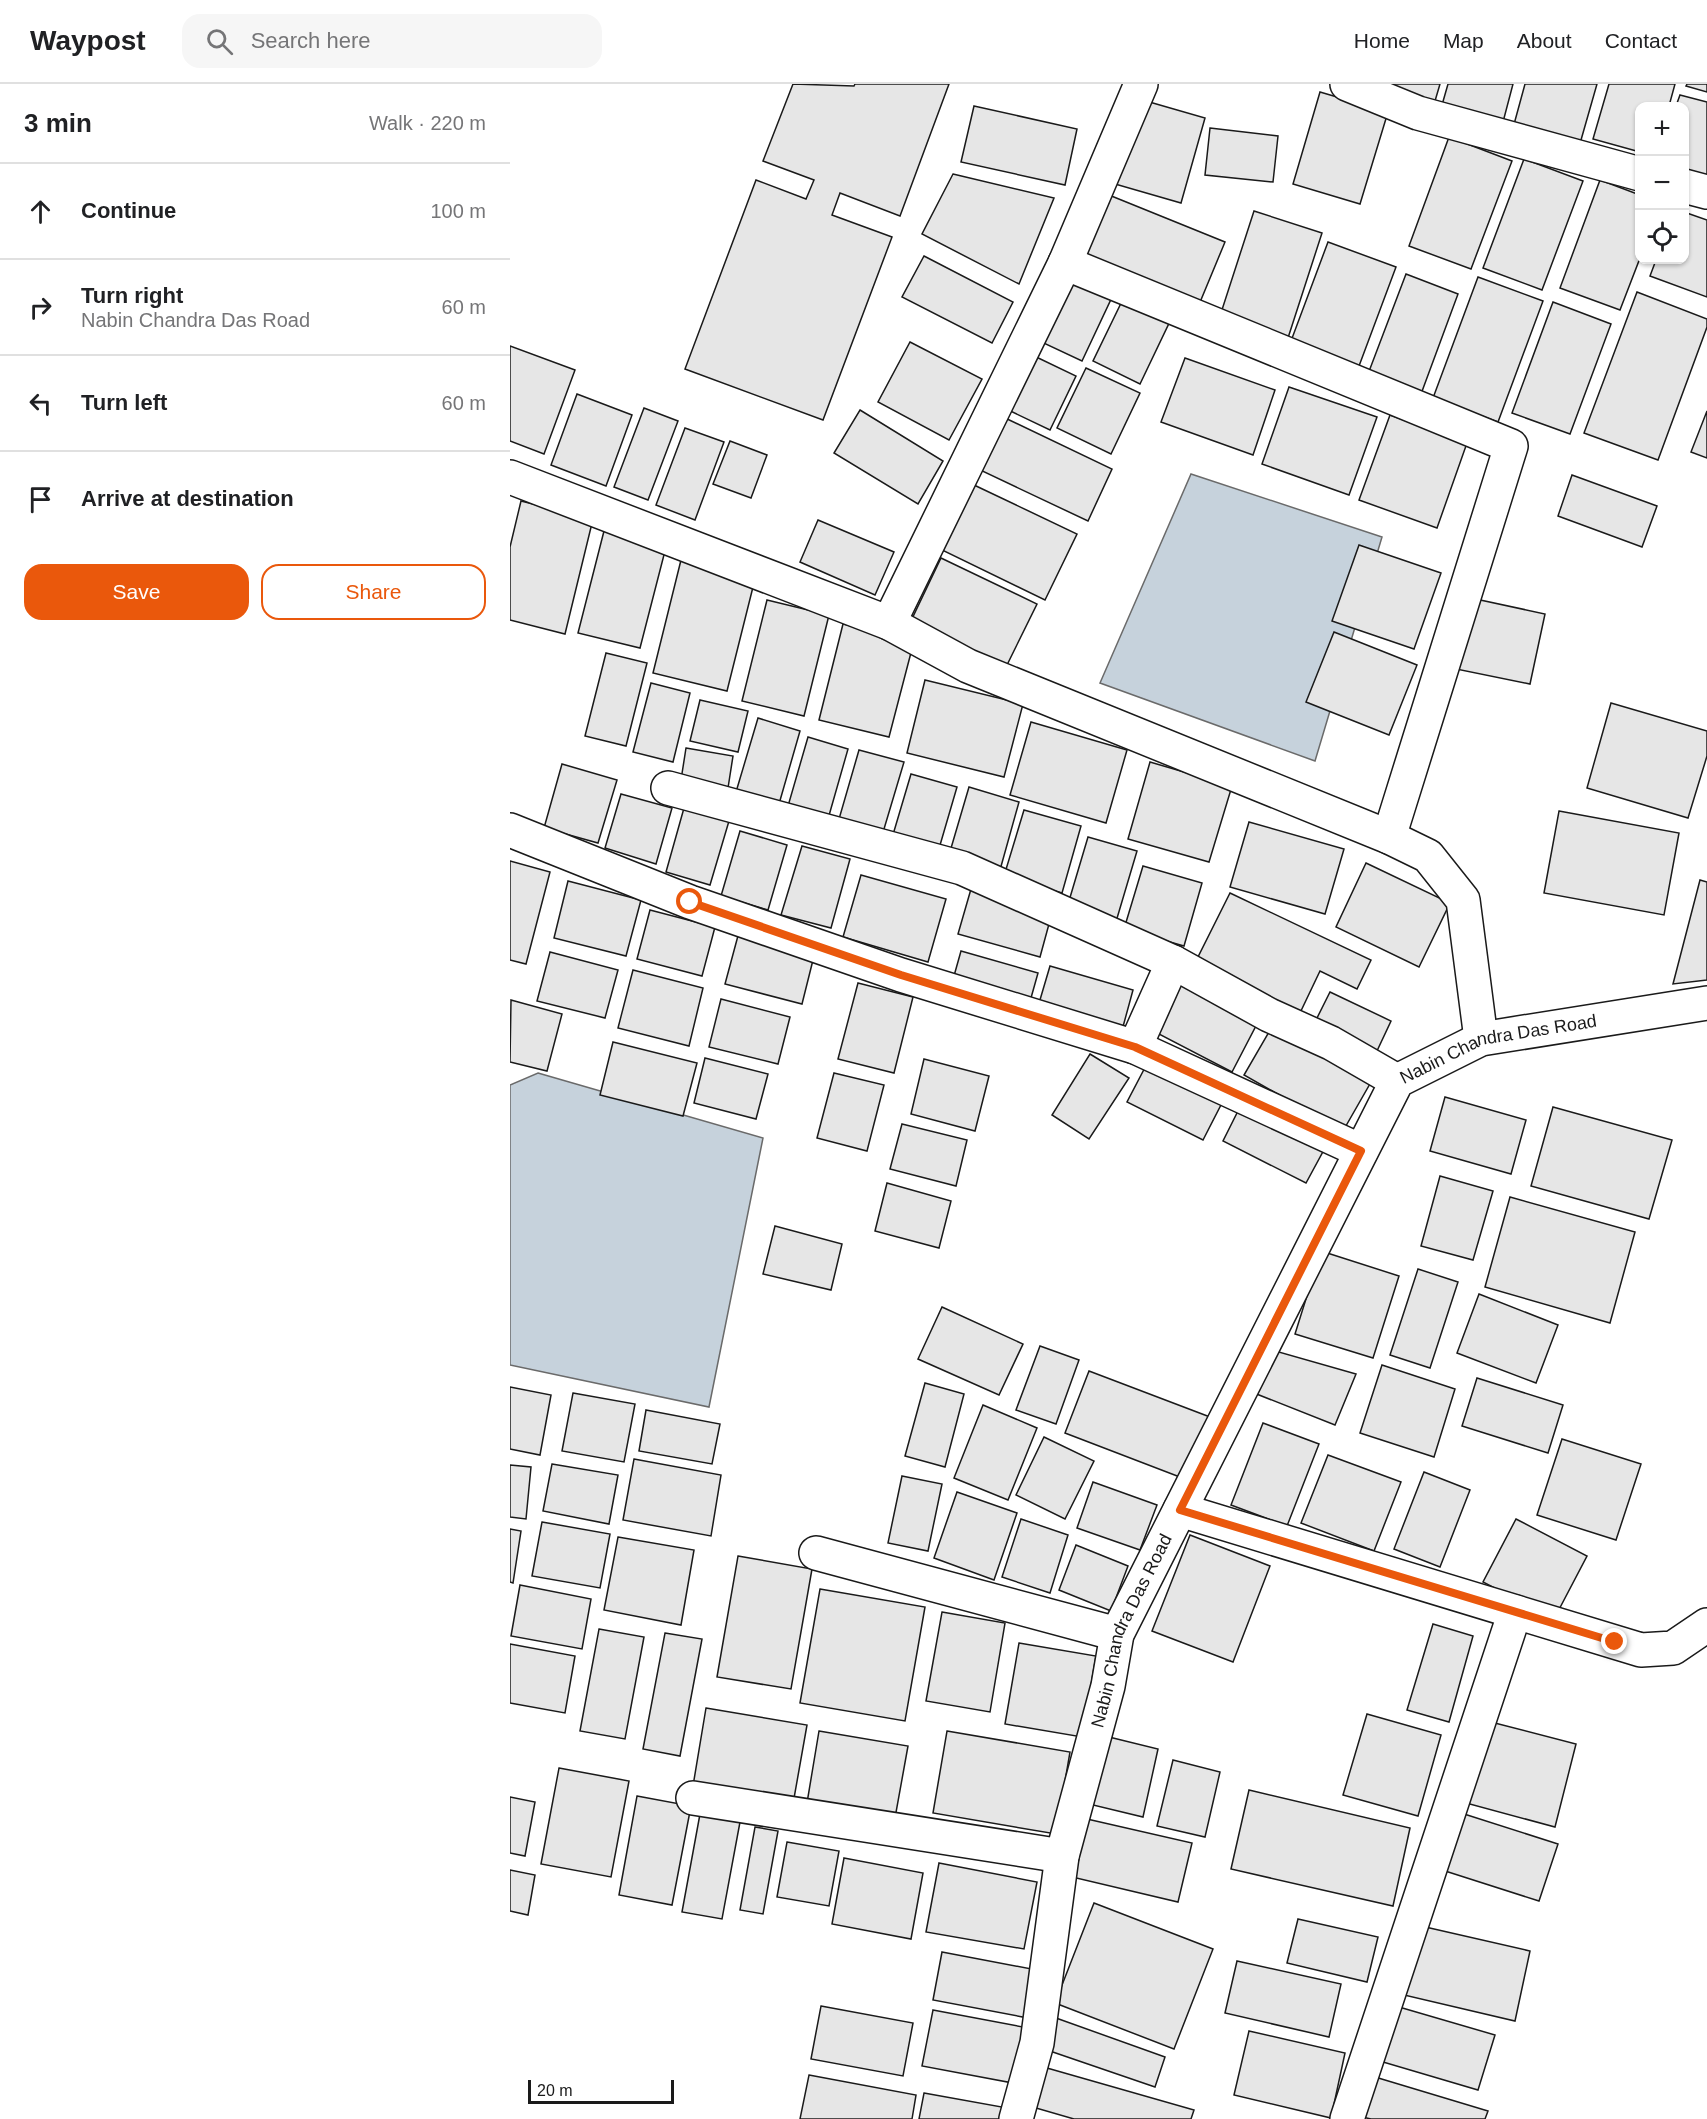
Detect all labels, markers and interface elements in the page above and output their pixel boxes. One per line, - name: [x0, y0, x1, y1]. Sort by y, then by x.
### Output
- search box: [182, 14, 602, 68]
- text: Waypost: [30, 25, 146, 56]
- icon: search: [203, 25, 236, 58]
- text: Search here: [251, 28, 371, 53]
- text: Home: [1354, 29, 1410, 52]
- text: Map: [1443, 29, 1484, 52]
- text: About: [1517, 29, 1572, 52]
- text: Contact: [1605, 29, 1677, 52]
- map controls: [1635, 102, 1689, 264]
- button: +: [1635, 102, 1689, 156]
- text: 3 min: [24, 108, 92, 138]
- text: Walk · 220 m: [369, 112, 486, 134]
- button: −: [1635, 156, 1689, 210]
- icon: ahead: [24, 195, 57, 228]
- text: Continue: [81, 198, 176, 223]
- text: 100 m: [430, 200, 486, 222]
- button: locate: [1635, 210, 1689, 264]
- text: Turn right: [81, 283, 183, 308]
- icon: right: [24, 291, 57, 324]
- text: 60 m: [442, 296, 486, 318]
- text: Nabin Chandra Das Road: [81, 309, 310, 331]
- icon: left: [24, 387, 57, 420]
- text: Turn left: [81, 390, 167, 415]
- text: 60 m: [442, 392, 486, 414]
- icon: arrive: [24, 483, 57, 516]
- text: Arrive at destination: [81, 486, 294, 511]
- button: Save: [24, 564, 249, 620]
- button: Share: [261, 564, 486, 620]
- route start: [676, 888, 702, 914]
- street label: Nabin Chandra Das Road: [1397, 1011, 1598, 1088]
- street label: Nabin Chandra Das Road: [1087, 1531, 1176, 1730]
- route end: [1601, 1628, 1627, 1654]
- scale bar: [528, 2077, 674, 2104]
- text: 20 m: [537, 2082, 573, 2099]

